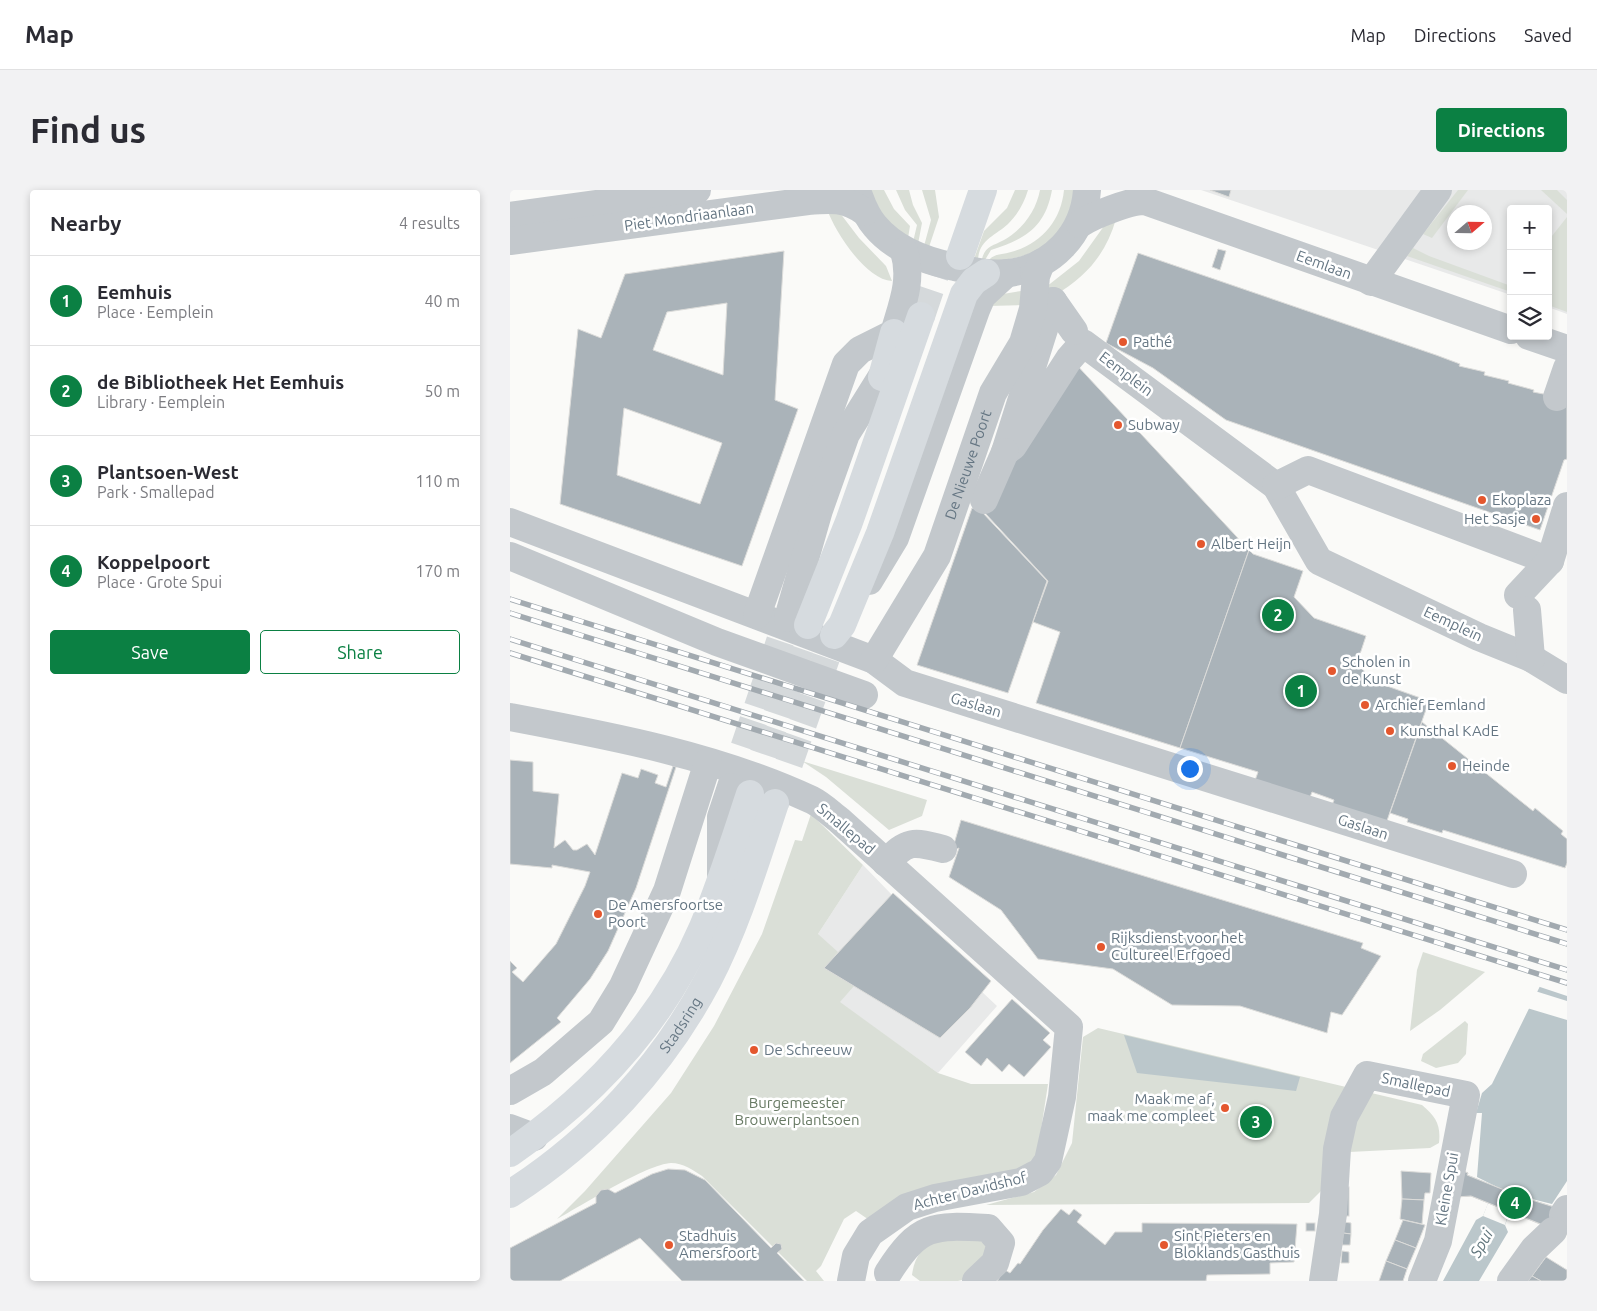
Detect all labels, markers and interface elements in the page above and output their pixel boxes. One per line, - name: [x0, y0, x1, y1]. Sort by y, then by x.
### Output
- text: Map: [25, 21, 74, 48]
- text: Map: [1350, 25, 1386, 45]
- text: Directions: [1414, 25, 1496, 45]
- text: Saved: [1524, 25, 1572, 45]
- button: Directions: [1436, 108, 1567, 152]
- text: Find us: [30, 110, 146, 150]
- street label: Piet Mondriaanlaan: [623, 199, 755, 234]
- north arrow: [1447, 205, 1492, 250]
- map controls: [1507, 205, 1552, 340]
- button: +: [1507, 205, 1552, 250]
- text: Nearby: [50, 211, 121, 235]
- text: 4 results: [399, 214, 460, 232]
- street label: Eemlaan: [1294, 247, 1354, 282]
- button: −: [1507, 250, 1552, 295]
- text: Eemhuis: [97, 281, 172, 303]
- text: 1: [61, 292, 71, 310]
- text: 40 m: [424, 292, 460, 310]
- button: layers: [1507, 295, 1552, 340]
- text: Place · Eemplein: [97, 303, 214, 321]
- place label: Pathé: [1133, 333, 1172, 350]
- marker: Pathé: [1117, 336, 1129, 348]
- street label: Eemplein: [1096, 348, 1157, 399]
- text: de Bibliotheek Het Eemhuis: [97, 371, 344, 393]
- text: 2: [61, 382, 71, 400]
- text: 50 m: [424, 382, 460, 400]
- text: Library · Eemplein: [97, 393, 225, 411]
- street label: De Nieuwe Poort: [941, 407, 995, 522]
- place label: Subway: [1128, 416, 1180, 433]
- marker: Subway: [1112, 419, 1124, 431]
- text: Plantsoen-West: [97, 461, 239, 483]
- text: 3: [61, 472, 71, 490]
- text: 110 m: [415, 472, 460, 490]
- text: Park · Smallepad: [97, 483, 215, 501]
- place label: Ekoplaza: [1492, 491, 1552, 508]
- marker: Ekoplaza: [1476, 494, 1488, 506]
- place label: Het Sasje: [1464, 510, 1526, 527]
- marker: Het Sasje: [1530, 513, 1542, 525]
- place label: Albert Heijn: [1211, 535, 1291, 552]
- marker: Albert Heijn: [1195, 538, 1207, 550]
- text: Koppelpoort: [97, 551, 210, 573]
- text: 4: [61, 562, 71, 580]
- text: 170 m: [415, 562, 460, 580]
- text: Place · Grote Spui: [97, 573, 222, 591]
- pin: 2: [1262, 596, 1294, 634]
- street label: Eemplein: [1421, 603, 1485, 645]
- button: Save: [50, 630, 250, 674]
- button: Share: [260, 630, 460, 674]
- place label: Scholen in de Kunst: [1342, 653, 1411, 687]
- marker: Scholen in de Kunst: [1326, 665, 1338, 677]
- pin: 1: [1285, 672, 1317, 710]
- street label: Gaslaan: [949, 689, 1004, 720]
- place label: Archief Eemland: [1375, 696, 1486, 713]
- marker: Archief Eemland: [1359, 699, 1371, 711]
- place label: Kunsthal KAdE: [1400, 722, 1499, 739]
- marker: Kunsthal KAdE: [1384, 725, 1396, 737]
- your location: [1177, 756, 1203, 782]
- place label: Heinde: [1462, 757, 1510, 774]
- marker: Heinde: [1446, 760, 1458, 772]
- street label: Smallepad: [814, 800, 879, 858]
- street label: Gaslaan: [1336, 810, 1391, 843]
- place label: De Amersfoortse Poort: [608, 896, 723, 930]
- marker: De Amersfoortse Poort: [592, 908, 604, 920]
- place label: Rijksdienst voor het Cultureel Erfgoed: [1111, 929, 1244, 963]
- marker: Rijksdienst voor het Cultureel Erfgoed: [1095, 941, 1107, 953]
- street label: Stadsring: [656, 994, 705, 1056]
- place label: De Schreeuw: [764, 1041, 852, 1058]
- marker: De Schreeuw: [748, 1044, 760, 1056]
- street label: Smallepad: [1380, 1069, 1452, 1100]
- place label: Maak me af, maak me compleet: [1087, 1090, 1215, 1124]
- park label: Burgemeester Brouwerplantsoen: [734, 1094, 860, 1128]
- marker: Maak me af, maak me compleet: [1219, 1102, 1231, 1114]
- pin: 3: [1240, 1103, 1272, 1141]
- street label: Kleine Spui: [1432, 1151, 1461, 1227]
- street label: Achter Davidshof: [911, 1168, 1029, 1213]
- pin: 4: [1499, 1184, 1531, 1222]
- water label: Spui: [1465, 1225, 1497, 1261]
- place label: Stadhuis Amersfoort: [679, 1227, 757, 1261]
- place label: Sint Pieters en Bloklands Gasthuis: [1174, 1227, 1300, 1261]
- marker: Stadhuis Amersfoort: [663, 1239, 675, 1251]
- marker: Sint Pieters en Bloklands Gasthuis: [1158, 1239, 1170, 1251]

